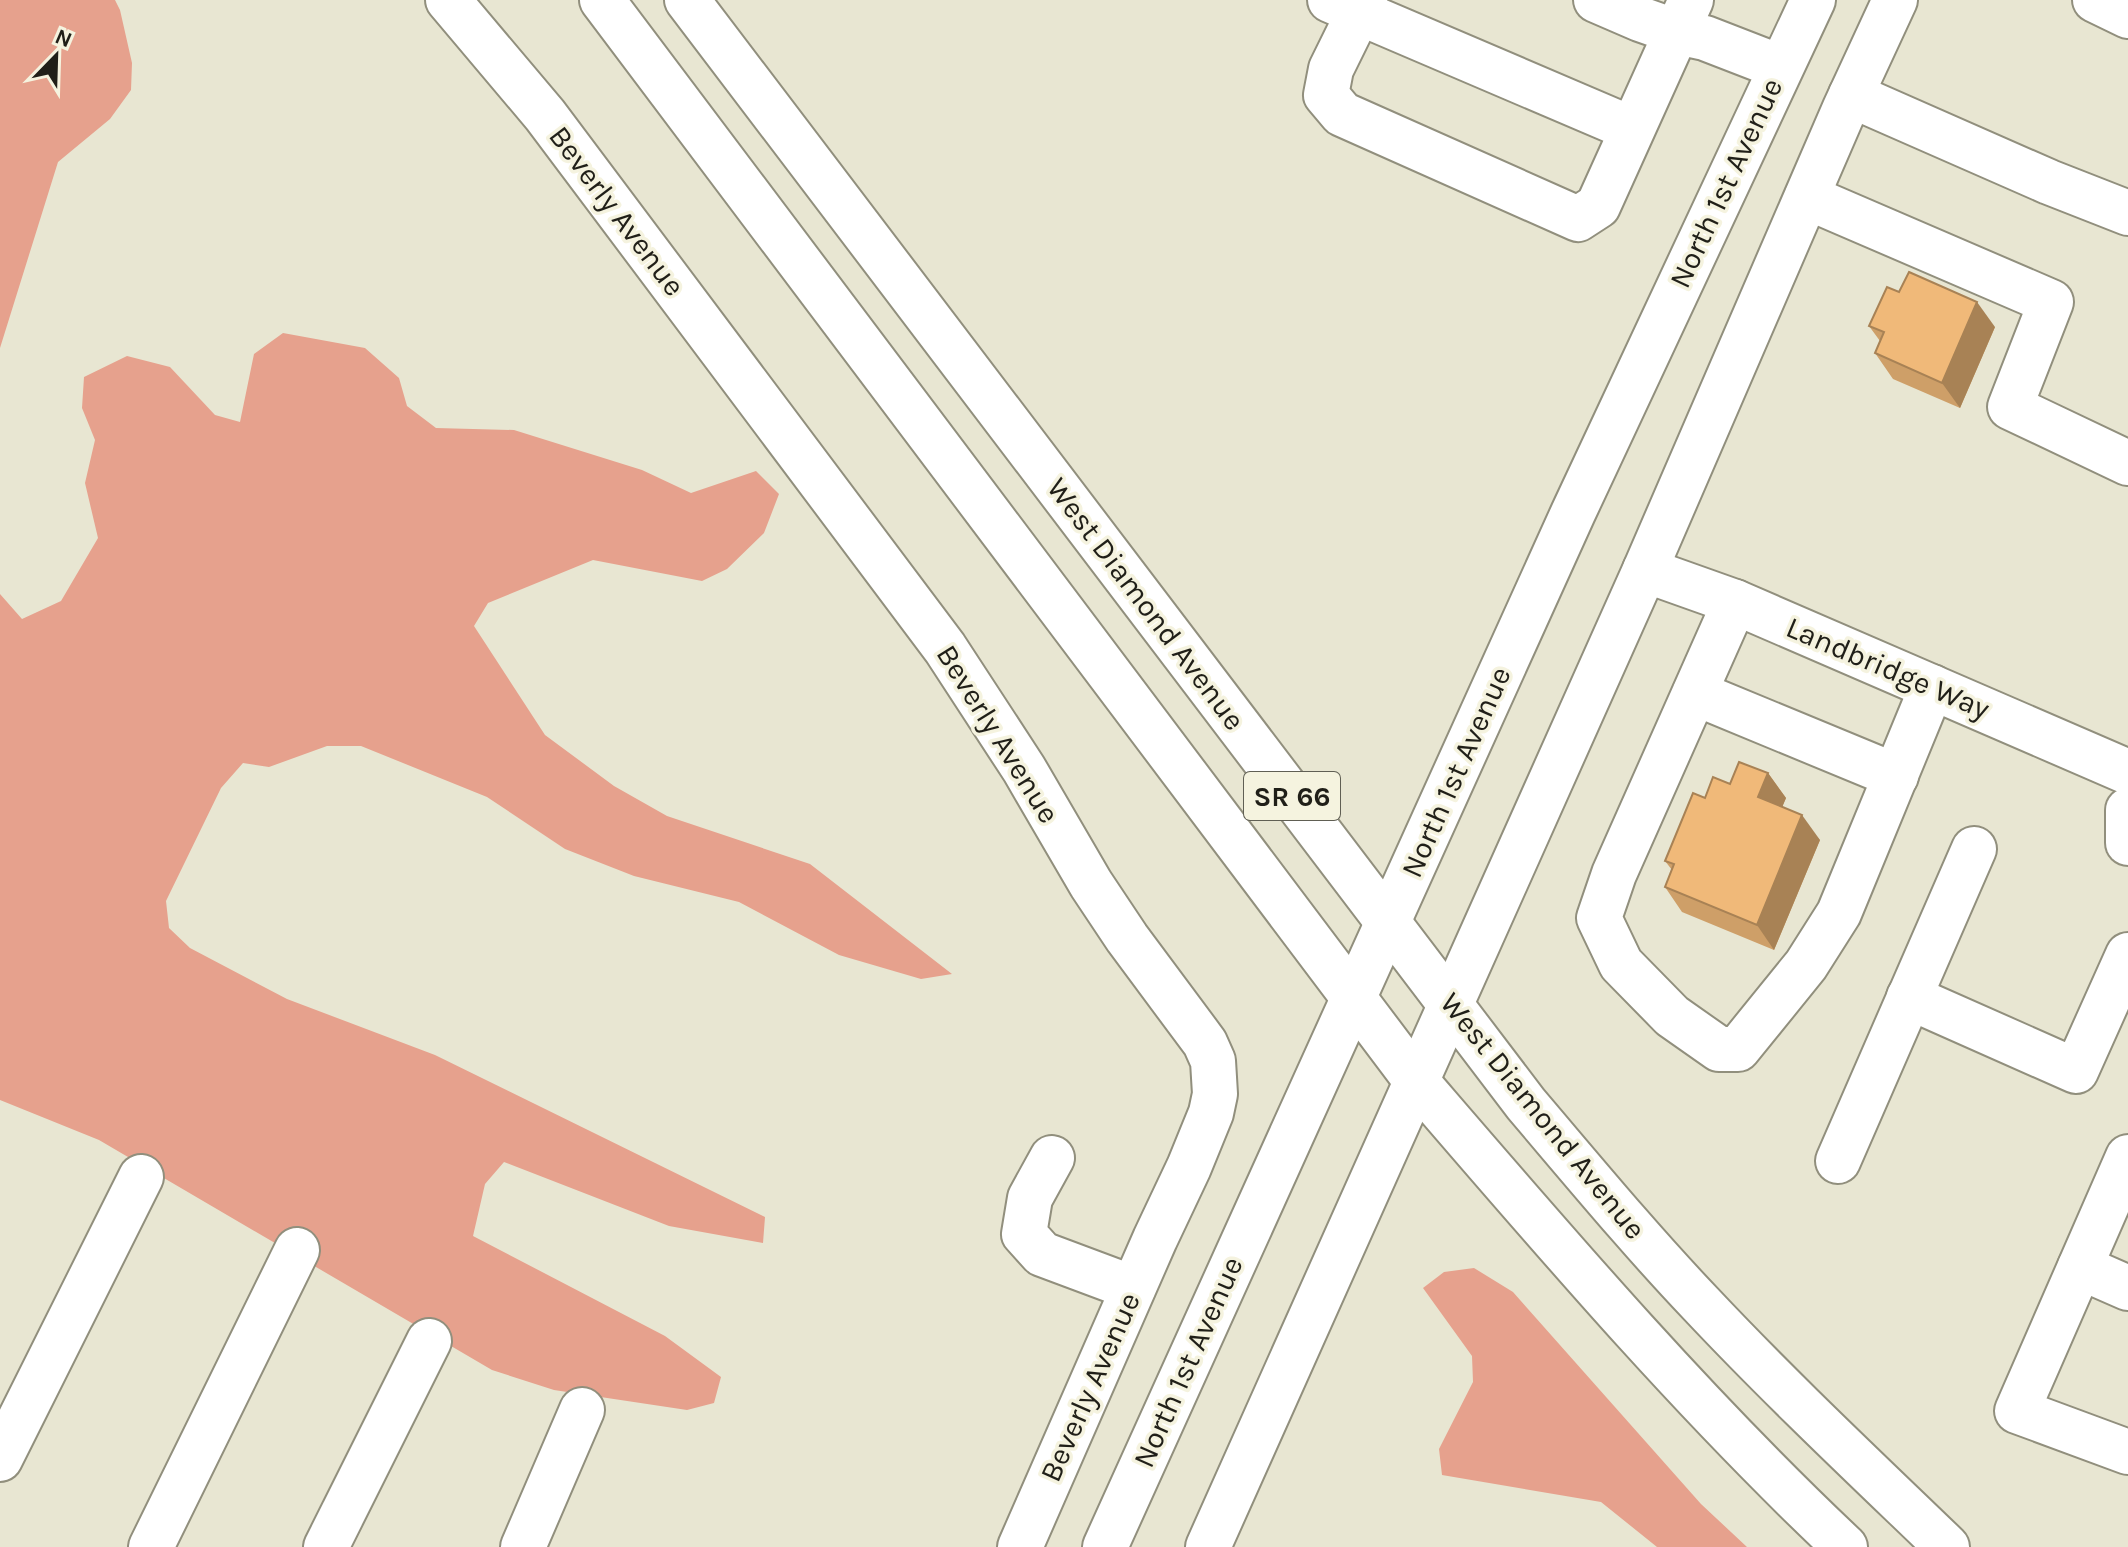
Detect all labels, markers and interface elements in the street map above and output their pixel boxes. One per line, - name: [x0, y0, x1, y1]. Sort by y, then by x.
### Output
- north arrow: [16, 16, 96, 96]
- text: N: [51, 23, 76, 54]
- street label: North 1st Avenue: [1662, 72, 1790, 294]
- street label: Beverly Avenue: [541, 119, 693, 303]
- street label: West Diamond Avenue: [1039, 471, 1253, 737]
- street label: Landbridge Way: [1781, 609, 1995, 727]
- street label: Beverly Avenue: [929, 638, 1067, 830]
- street label: North 1st Avenue: [1393, 661, 1519, 883]
- road number: SR 66: [1244, 772, 1340, 820]
- street label: West Diamond Avenue: [1432, 985, 1654, 1247]
- street label: North 1st Avenue: [1125, 1251, 1251, 1473]
- street label: Beverly Avenue: [1032, 1287, 1148, 1487]

